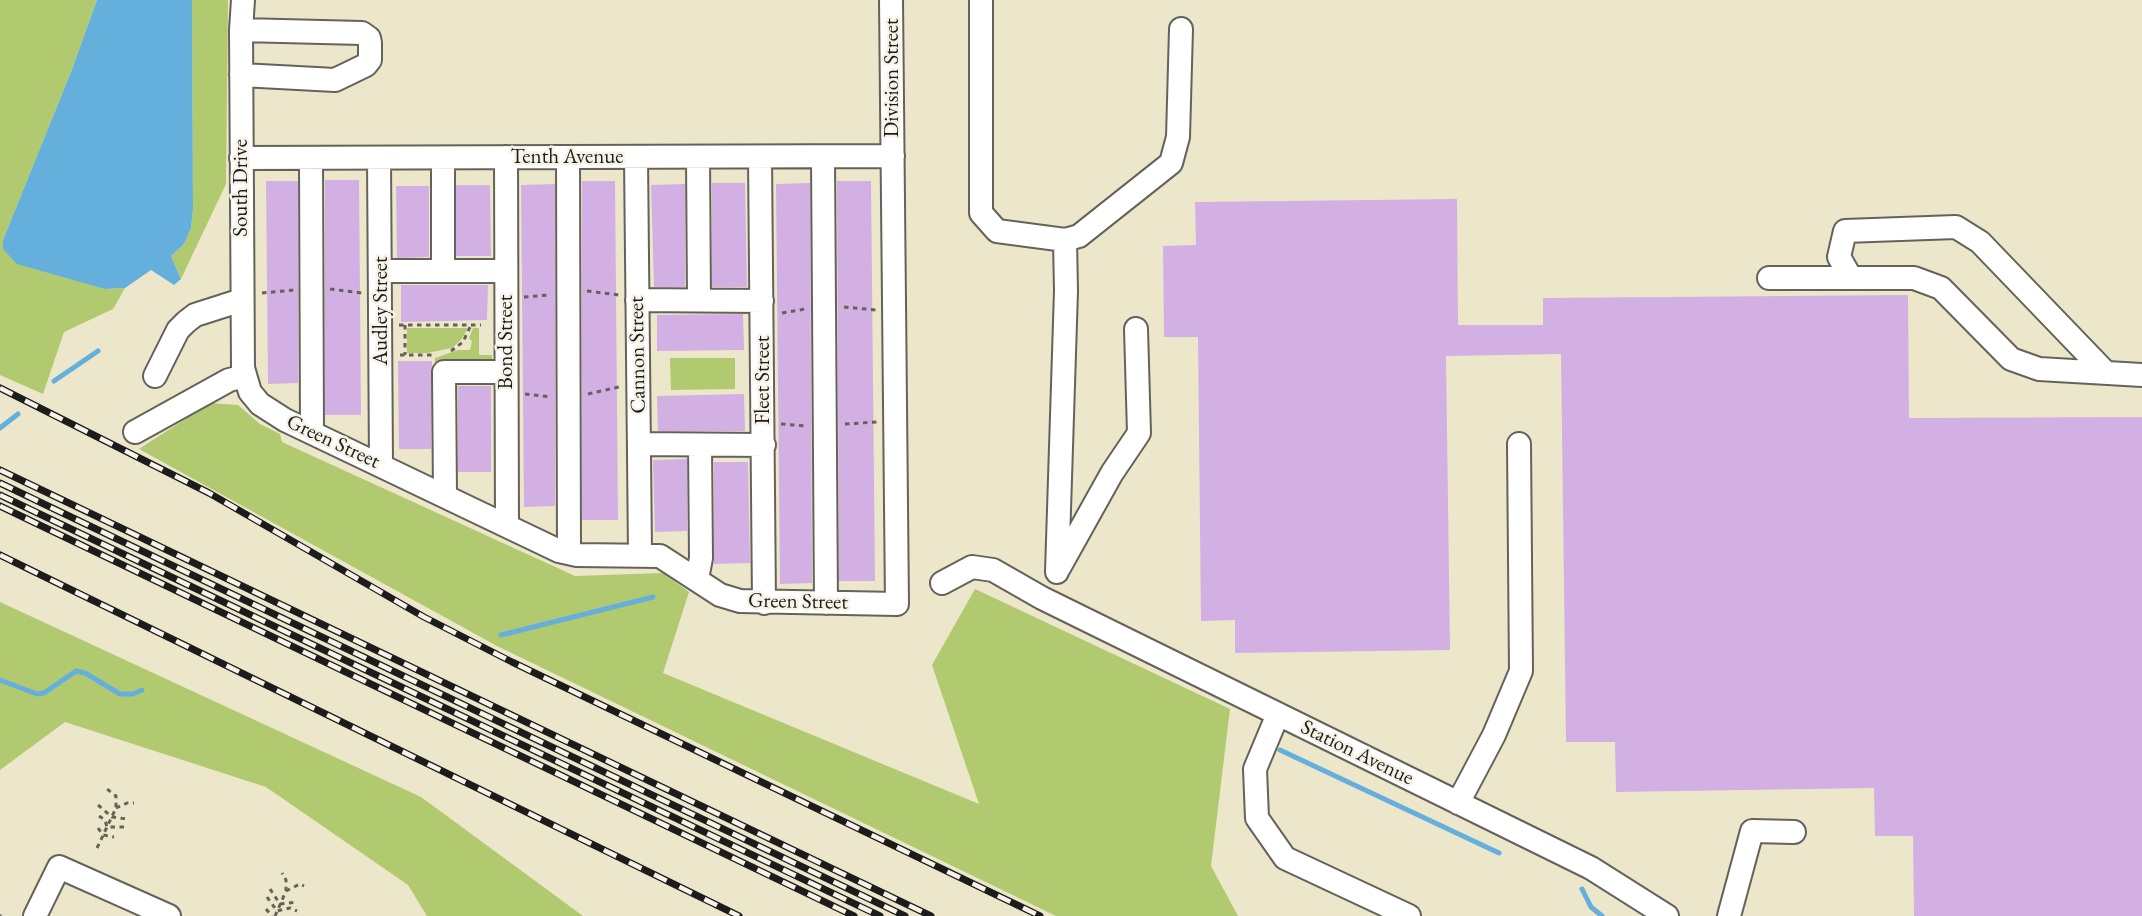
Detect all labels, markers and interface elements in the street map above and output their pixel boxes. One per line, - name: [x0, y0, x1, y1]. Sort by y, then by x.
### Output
- street label: Division Street: [879, 18, 905, 138]
- street label: South Drive: [228, 139, 254, 237]
- street label: Tenth Avenue: [510, 144, 624, 170]
- street label: Audley Street: [368, 257, 394, 365]
- street label: Bond Street: [493, 295, 519, 389]
- street label: Cannon Street: [624, 296, 652, 414]
- street label: Fleet Street: [750, 336, 776, 424]
- street label: Green Street: [282, 409, 384, 475]
- street label: Green Street: [748, 589, 848, 615]
- street label: Station Avenue: [1296, 715, 1418, 791]

